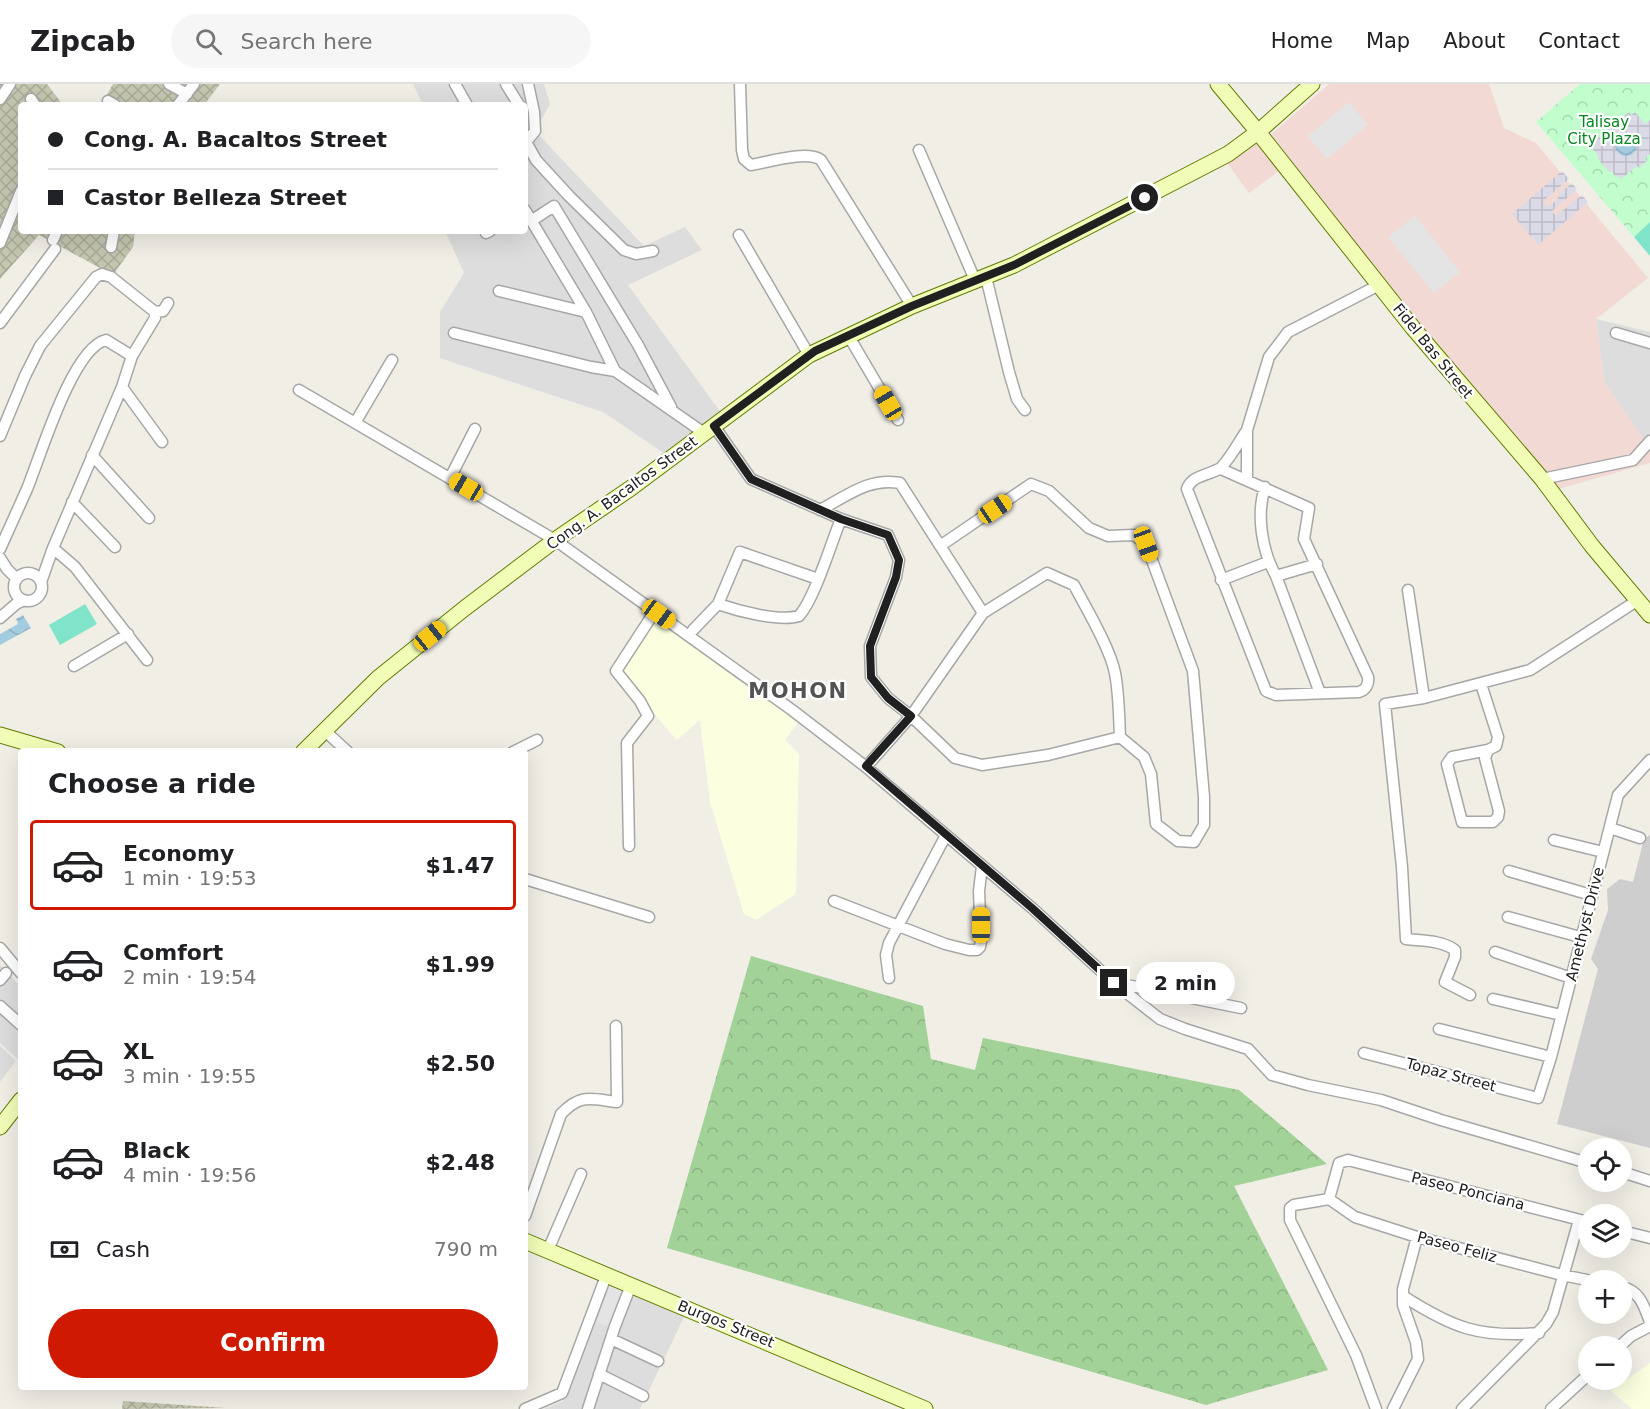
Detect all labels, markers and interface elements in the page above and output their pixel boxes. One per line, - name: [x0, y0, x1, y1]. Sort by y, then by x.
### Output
- search box: [171, 14, 591, 68]
- text: Zipcab: [30, 25, 135, 58]
- icon: search: [192, 25, 225, 58]
- text: Search here: [240, 29, 373, 54]
- text: Home: [1271, 29, 1333, 53]
- text: Map: [1366, 29, 1410, 53]
- text: About: [1443, 29, 1505, 53]
- text: Contact: [1538, 29, 1620, 53]
- park label: Talisay City Plaza: [1567, 113, 1641, 148]
- text: Cong. A. Bacaltos Street: [84, 127, 387, 152]
- route start: [1131, 184, 1158, 211]
- text: Castor Belleza Street: [84, 185, 347, 210]
- street label: Fidel Bas Street: [1389, 300, 1477, 402]
- car: [871, 383, 905, 423]
- street label: Cong. A. Bacaltos Street: [543, 432, 701, 554]
- car: [446, 470, 486, 504]
- car: [975, 491, 1015, 527]
- car: [1131, 524, 1161, 564]
- car: [639, 596, 679, 632]
- car: [410, 618, 450, 654]
- district label: MOHON: [748, 679, 848, 703]
- text: Choose a ride: [48, 768, 256, 799]
- icon: car: [51, 838, 105, 892]
- text: Economy: [123, 841, 234, 866]
- text: $1.47: [425, 853, 495, 878]
- street label: Amethyst Drive: [1562, 865, 1608, 983]
- text: 1 min · 19:53: [123, 866, 257, 890]
- car: [972, 907, 990, 943]
- icon: car: [51, 937, 105, 991]
- text: Comfort: [123, 940, 223, 965]
- text: $1.99: [425, 952, 495, 977]
- callout: 2 min: [1135, 962, 1234, 1004]
- text: 2 min · 19:54: [123, 965, 257, 989]
- route end: [1100, 969, 1127, 996]
- text: 2 min: [1154, 971, 1217, 995]
- icon: car: [51, 1036, 105, 1090]
- text: XL: [123, 1039, 154, 1064]
- text: $2.50: [425, 1051, 495, 1076]
- street label: Topaz Street: [1403, 1054, 1498, 1096]
- text: 3 min · 19:55: [123, 1064, 257, 1088]
- icon: car: [51, 1135, 105, 1189]
- text: Black: [123, 1138, 190, 1163]
- map controls: [1578, 1138, 1632, 1390]
- button: locate: [1578, 1138, 1632, 1192]
- text: $2.48: [425, 1150, 495, 1175]
- text: 4 min · 19:56: [123, 1163, 257, 1187]
- street label: Paseo Ponciana: [1410, 1168, 1526, 1214]
- button: layers: [1578, 1204, 1632, 1258]
- street label: Paseo Feliz: [1415, 1228, 1499, 1266]
- icon: cash: [48, 1233, 81, 1266]
- text: Cash: [96, 1237, 150, 1262]
- text: 790 m: [434, 1237, 498, 1261]
- button: +: [1578, 1270, 1632, 1324]
- street label: Burgos Street: [675, 1296, 777, 1352]
- button: Confirm: [48, 1309, 498, 1378]
- button: −: [1578, 1336, 1632, 1390]

